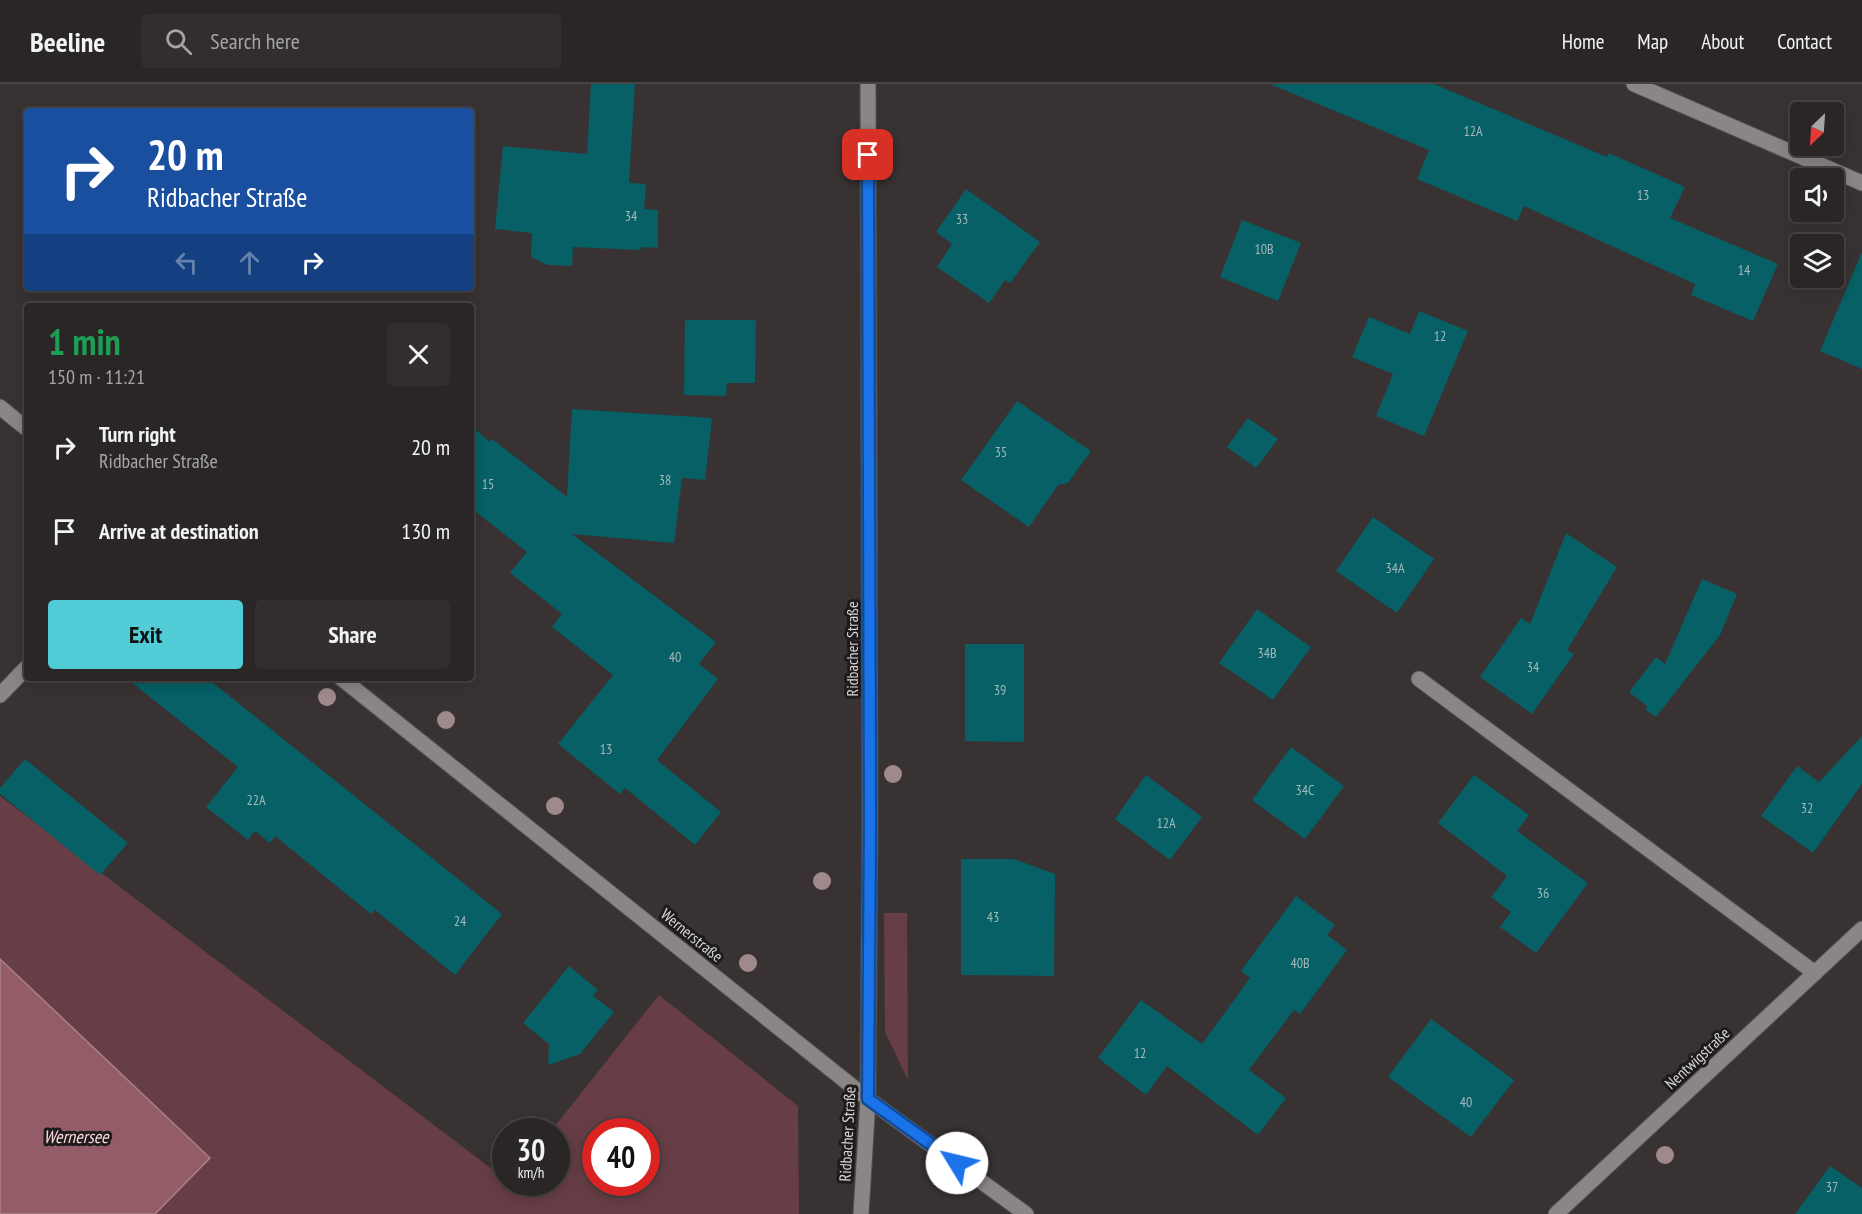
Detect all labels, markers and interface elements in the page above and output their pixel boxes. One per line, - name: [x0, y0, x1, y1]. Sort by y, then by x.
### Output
- search box: [141, 14, 561, 68]
- text: Beeline: [30, 23, 105, 60]
- icon: search: [162, 25, 195, 58]
- text: Search here: [210, 27, 300, 55]
- text: Home: [1562, 28, 1604, 55]
- text: Map: [1637, 28, 1668, 55]
- text: About: [1701, 28, 1744, 55]
- text: Contact: [1777, 28, 1832, 55]
- north arrow: [1790, 102, 1844, 156]
- map controls: [1790, 102, 1844, 288]
- house number: 12A: [1463, 122, 1483, 140]
- text: 20 m: [147, 127, 224, 182]
- pin: [842, 129, 893, 180]
- icon: right: [48, 132, 126, 210]
- icon: arrive: [851, 138, 884, 171]
- button: sound: [1790, 168, 1844, 222]
- text: Ridbacher Straße: [147, 180, 307, 214]
- house number: 13: [1637, 186, 1649, 204]
- house number: 34: [625, 207, 638, 225]
- house number: 33: [956, 210, 968, 228]
- button: layers: [1790, 234, 1844, 288]
- house number: 10B: [1254, 240, 1274, 258]
- icon: left: [170, 246, 203, 279]
- icon: ahead: [233, 246, 266, 279]
- icon: right: [296, 246, 329, 279]
- house number: 14: [1738, 261, 1751, 279]
- text: 1 min: [48, 318, 121, 365]
- button: close: [387, 323, 450, 386]
- house number: 12: [1434, 327, 1446, 345]
- text: 150 m · 11:21: [48, 364, 145, 390]
- text: Turn right: [99, 420, 176, 448]
- icon: right: [48, 431, 81, 464]
- text: 20 m: [411, 433, 450, 461]
- house number: 35: [995, 443, 1007, 461]
- text: Ridbacher Straße: [99, 448, 218, 474]
- house number: 38: [659, 471, 671, 489]
- house number: 15: [482, 475, 494, 493]
- icon: arrive: [48, 515, 81, 548]
- text: Arrive at destination: [99, 517, 259, 545]
- text: 130 m: [401, 517, 450, 545]
- house number: 34A: [1385, 559, 1405, 577]
- button: Exit: [48, 600, 243, 669]
- button: Share: [255, 600, 450, 669]
- street label: Ridbacher Straße: [842, 602, 862, 697]
- house number: 34B: [1257, 644, 1277, 662]
- house number: 40: [669, 648, 681, 666]
- house number: 34: [1527, 658, 1540, 676]
- house number: 39: [994, 681, 1006, 699]
- house number: 13: [600, 740, 612, 758]
- house number: 34C: [1295, 781, 1315, 799]
- house number: 22A: [246, 791, 266, 809]
- house number: 32: [1801, 799, 1813, 817]
- house number: 12A: [1156, 814, 1176, 832]
- house number: 36: [1537, 884, 1549, 902]
- street label: Wernerstraße: [657, 904, 727, 966]
- house number: 43: [987, 908, 999, 926]
- house number: 24: [454, 912, 467, 930]
- house number: 40B: [1290, 954, 1310, 972]
- street label: Nentwigstraße: [1660, 1023, 1734, 1093]
- house number: 12: [1134, 1044, 1146, 1062]
- street label: Ridbacher Straße: [835, 1086, 859, 1182]
- house number: 40: [1460, 1093, 1472, 1111]
- speed limit sign: 40: [582, 1118, 660, 1196]
- water label: Wernersee: [44, 1125, 110, 1148]
- text: 30: [517, 1130, 545, 1169]
- position arrow: [925, 1131, 989, 1195]
- text: km/h: [518, 1163, 544, 1182]
- house number: 37: [1826, 1178, 1838, 1196]

